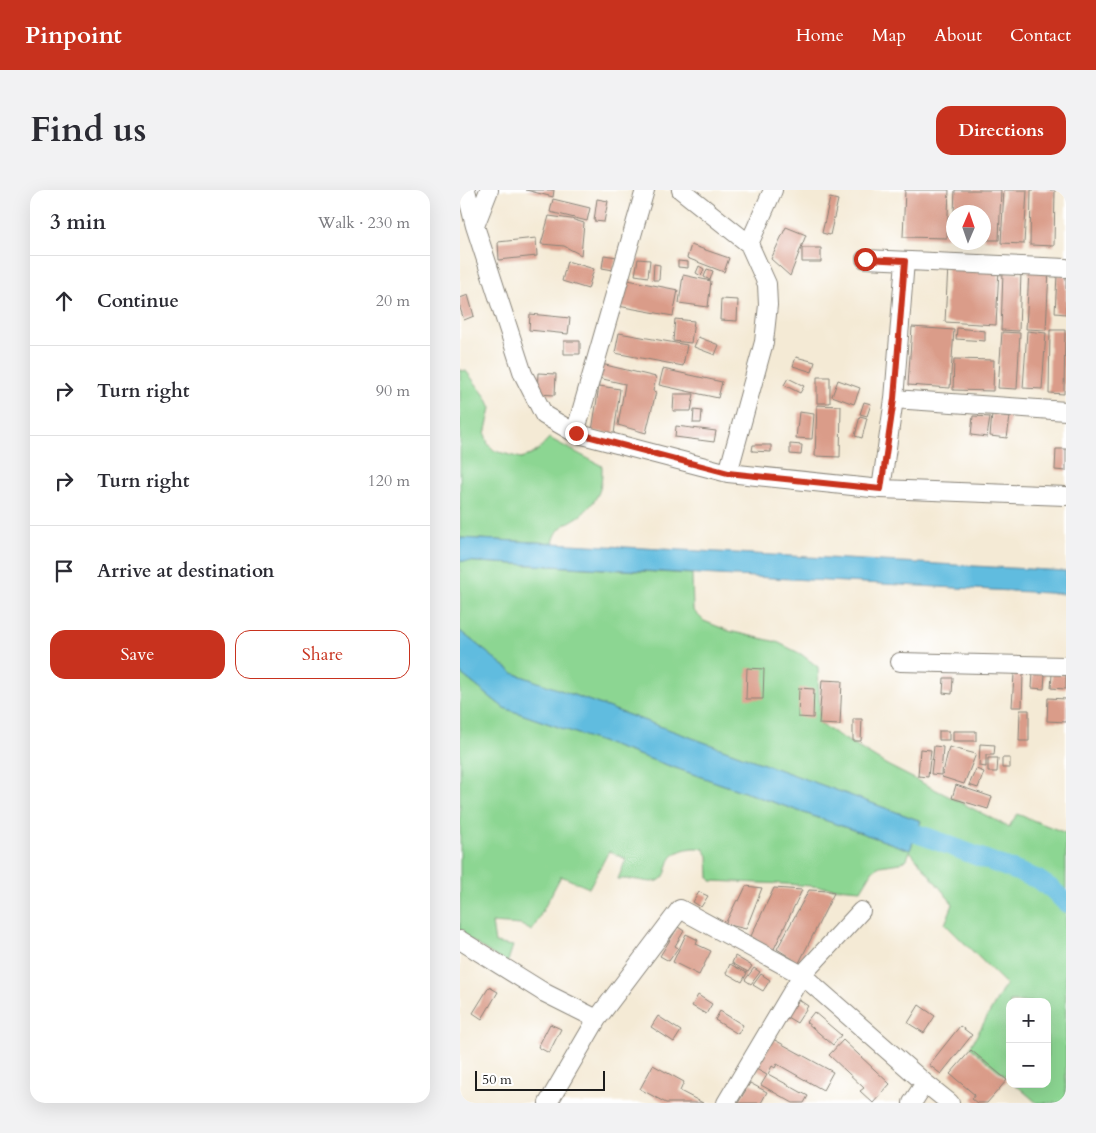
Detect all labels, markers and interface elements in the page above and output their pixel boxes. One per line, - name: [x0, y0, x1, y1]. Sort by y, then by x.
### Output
- text: Pinpoint: [25, 19, 122, 52]
- text: Home: [796, 23, 844, 48]
- text: Map: [872, 23, 906, 48]
- text: About: [934, 23, 982, 48]
- text: Contact: [1010, 23, 1071, 48]
- text: Find us: [30, 106, 146, 154]
- button: Directions: [936, 106, 1066, 155]
- north arrow: [946, 205, 991, 250]
- text: 3 min: [50, 208, 106, 237]
- text: Walk · 230 m: [318, 212, 410, 234]
- route start: [854, 248, 877, 271]
- icon: ahead: [50, 287, 78, 315]
- text: Continue: [97, 288, 179, 314]
- text: 20 m: [376, 290, 410, 312]
- icon: right: [50, 377, 78, 405]
- text: Turn right: [97, 378, 189, 404]
- text: 90 m: [376, 380, 410, 402]
- route end: [565, 422, 588, 445]
- icon: right: [50, 467, 78, 495]
- text: Turn right: [97, 468, 189, 494]
- text: 120 m: [368, 470, 410, 492]
- icon: arrive: [50, 557, 78, 585]
- text: Arrive at destination: [97, 558, 274, 584]
- button: Save: [50, 630, 225, 679]
- button: Share: [235, 630, 410, 679]
- map controls: [1006, 998, 1051, 1088]
- button: +: [1006, 998, 1051, 1043]
- button: −: [1006, 1043, 1051, 1088]
- scale bar: [475, 1068, 605, 1091]
- text: 50 m: [482, 1070, 512, 1089]

